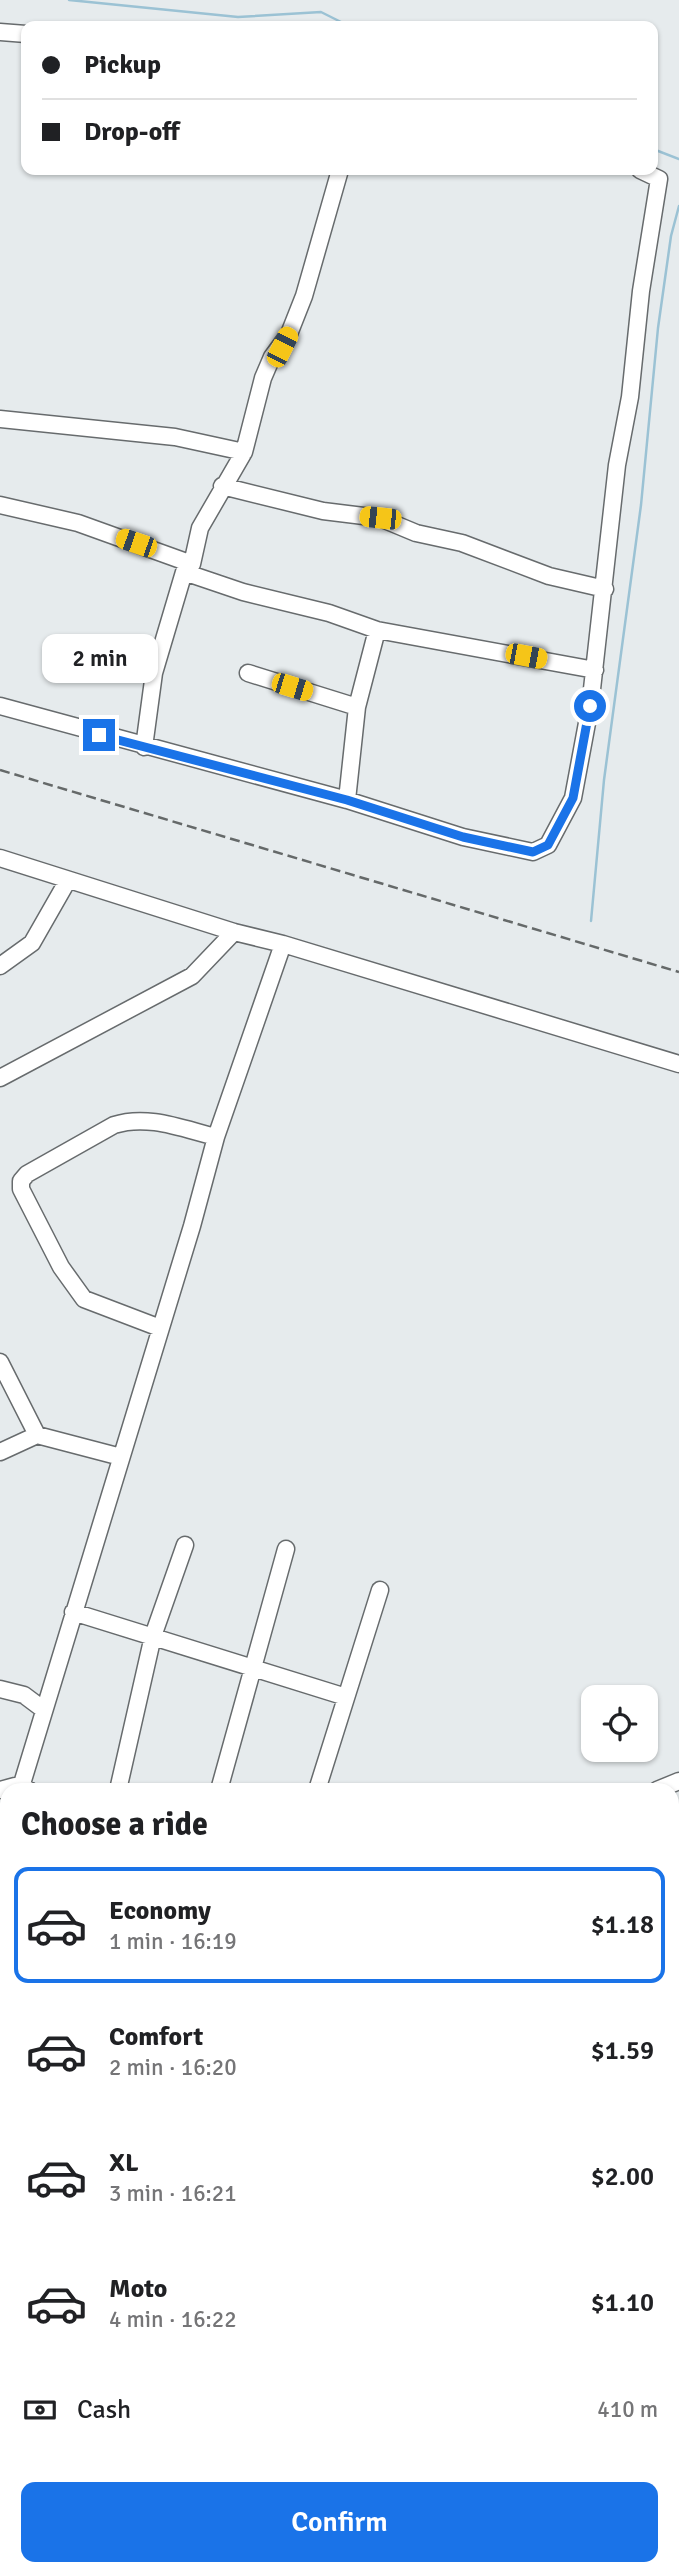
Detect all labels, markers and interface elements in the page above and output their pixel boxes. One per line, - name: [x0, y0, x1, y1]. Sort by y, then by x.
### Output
- text: Pickup: [84, 49, 161, 81]
- text: Drop-off: [84, 116, 180, 148]
- car: [264, 324, 301, 370]
- car: [359, 505, 402, 531]
- car: [113, 526, 160, 560]
- callout: 2 min: [41, 634, 157, 682]
- car: [504, 642, 549, 670]
- text: 2 min: [72, 644, 128, 673]
- car: [269, 671, 316, 703]
- route start: [574, 690, 606, 722]
- route end: [83, 719, 115, 751]
- map controls: [581, 1685, 658, 1762]
- button: locate: [581, 1685, 658, 1762]
- text: Choose a ride: [21, 1805, 208, 1844]
- icon: car: [25, 1894, 88, 1957]
- text: Economy: [109, 1895, 211, 1927]
- text: $1.18: [591, 1909, 654, 1941]
- text: 1 min · 16:19: [109, 1927, 237, 1956]
- icon: car: [25, 2020, 88, 2083]
- text: Comfort: [109, 2021, 203, 2053]
- text: $1.59: [591, 2035, 654, 2067]
- text: 2 min · 16:20: [109, 2053, 237, 2082]
- icon: car: [25, 2146, 88, 2209]
- text: XL: [109, 2147, 139, 2179]
- text: $2.00: [591, 2161, 654, 2193]
- text: 3 min · 16:21: [109, 2179, 237, 2208]
- icon: car: [25, 2272, 88, 2335]
- text: Moto: [109, 2273, 167, 2305]
- text: $1.10: [591, 2287, 654, 2319]
- text: 4 min · 16:22: [109, 2305, 237, 2334]
- icon: cash: [21, 2391, 59, 2429]
- text: Cash: [77, 2394, 131, 2426]
- text: 410 m: [597, 2395, 658, 2424]
- button: Confirm: [21, 2482, 658, 2562]

